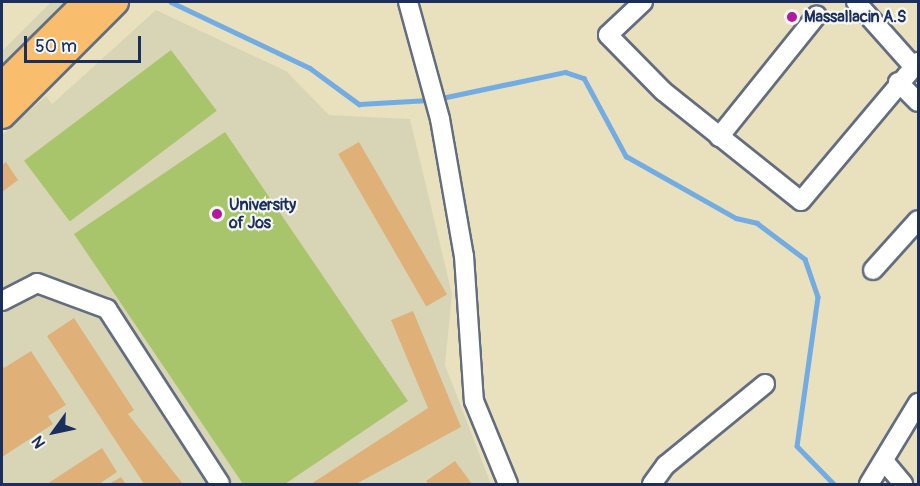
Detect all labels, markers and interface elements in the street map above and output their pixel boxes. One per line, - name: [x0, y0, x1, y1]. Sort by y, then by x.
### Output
- place label: Massallacin A.S: [804, 7, 906, 27]
- marker: Massallacin A.S: [785, 10, 799, 24]
- scale bar: [27, 24, 144, 62]
- text: 50 m: [35, 35, 77, 58]
- place label: University of Jos: [229, 195, 296, 233]
- marker: University of Jos: [210, 207, 224, 221]
- north arrow: [24, 402, 84, 462]
- text: N: [28, 432, 50, 452]

